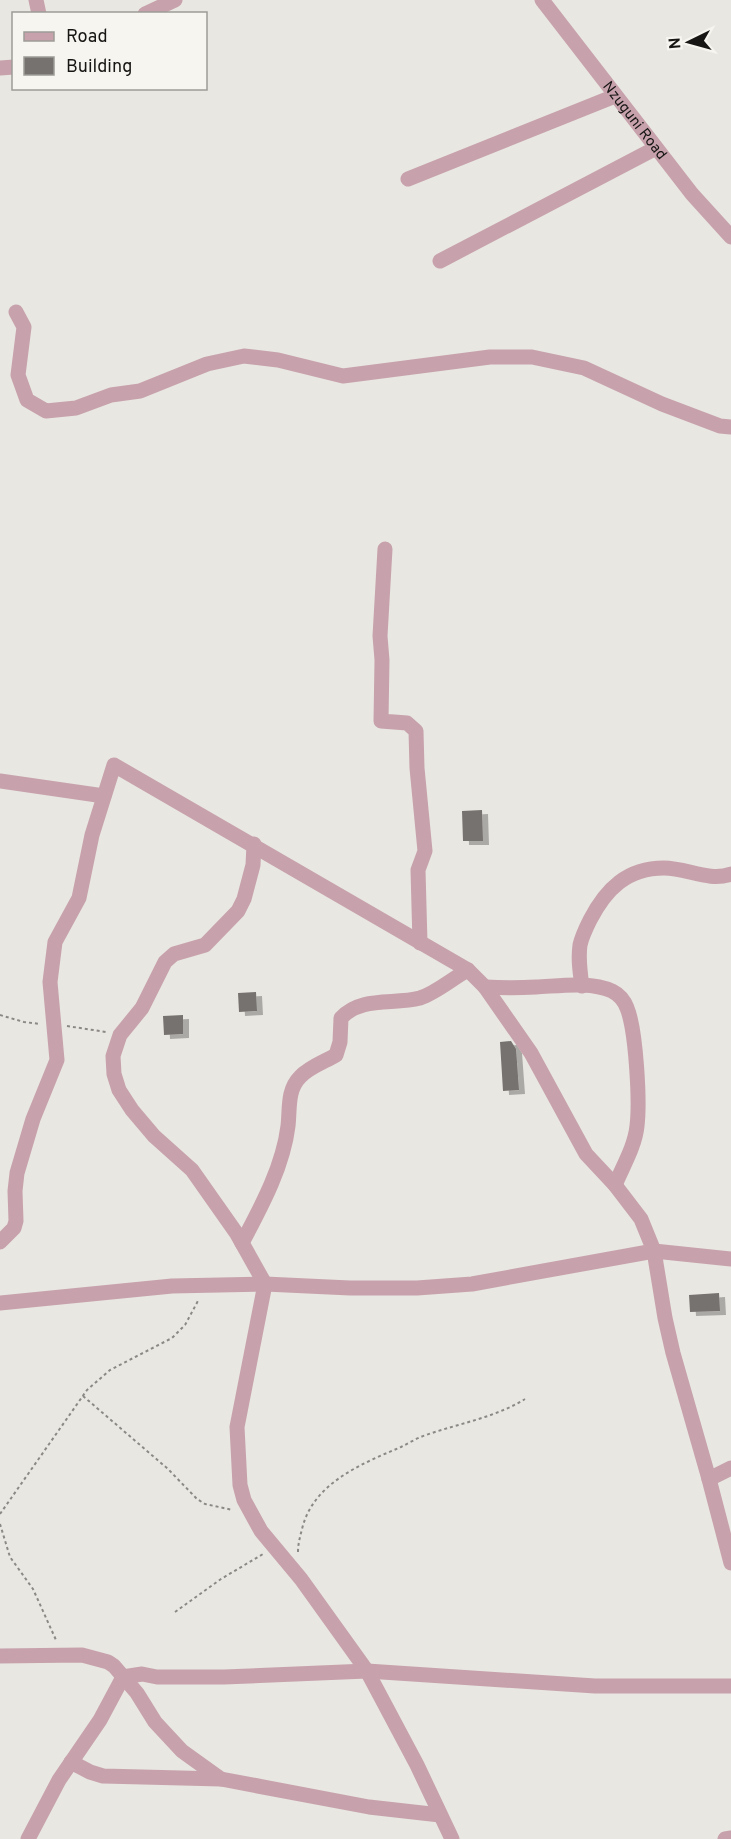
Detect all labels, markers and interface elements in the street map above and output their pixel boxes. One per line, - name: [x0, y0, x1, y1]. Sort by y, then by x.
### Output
- legend: [12, 12, 207, 90]
- north arrow: [659, 12, 719, 72]
- text: Road: [66, 26, 108, 49]
- text: N: [666, 37, 687, 50]
- text: Building: [66, 56, 132, 79]
- street label: Nzuguni Road: [597, 78, 670, 164]

